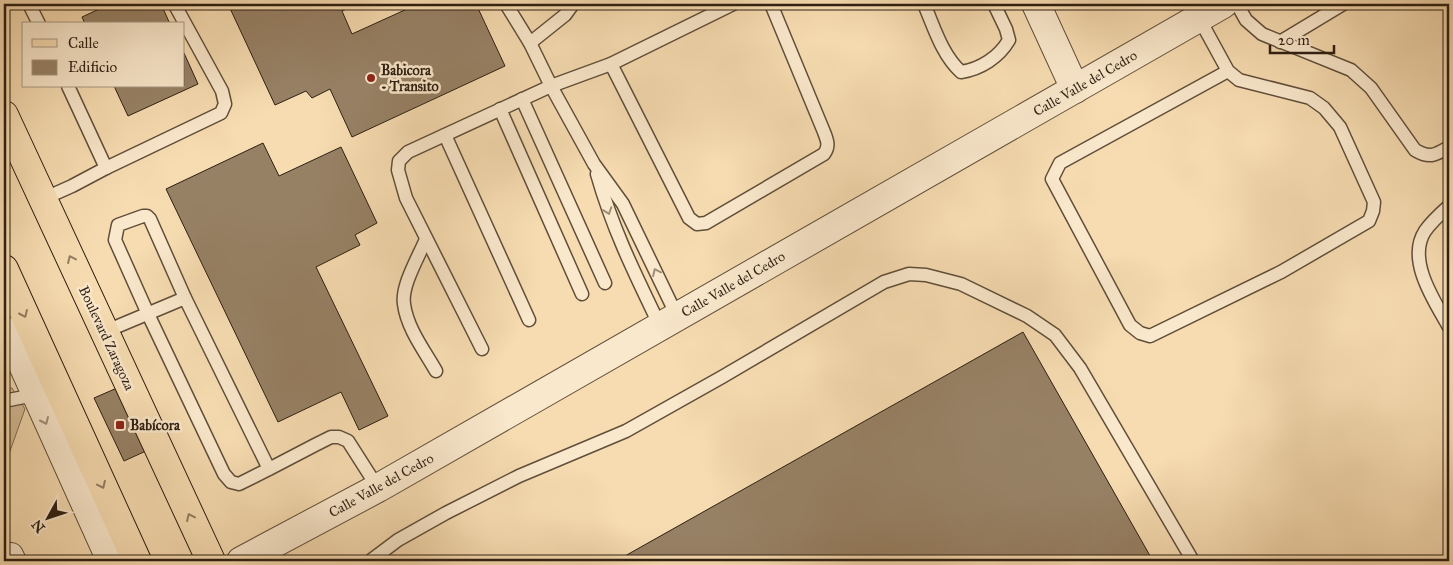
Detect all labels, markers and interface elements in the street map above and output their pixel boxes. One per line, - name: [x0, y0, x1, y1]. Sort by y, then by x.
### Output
- legend: [22, 22, 185, 88]
- scale bar: [1270, 22, 1334, 54]
- text: 20 m: [1278, 31, 1310, 49]
- text: Calle: [68, 34, 99, 52]
- street label: Calle Valle del Cedro: [1030, 47, 1140, 120]
- text: Edificio: [68, 58, 117, 76]
- place label: Babicora - Transito: [381, 62, 439, 95]
- marker: Babicora - Transito: [365, 72, 377, 84]
- one-way arrow: [602, 206, 612, 215]
- street label: Calle Valle del Cedro: [678, 248, 788, 321]
- one-way arrow: [66, 255, 77, 264]
- one-way arrow: [652, 268, 663, 277]
- street label: Boulevard Zaragoza: [75, 283, 138, 393]
- one-way arrow: [18, 309, 28, 318]
- one-way arrow: [39, 416, 50, 425]
- place label: Babícora: [130, 417, 181, 434]
- marker: Babícora: [114, 419, 126, 431]
- street label: Calle Valle del Cedro: [326, 450, 437, 521]
- one-way arrow: [95, 479, 105, 488]
- north arrow: [22, 492, 72, 542]
- one-way arrow: [186, 513, 197, 522]
- text: N: [28, 516, 49, 536]

